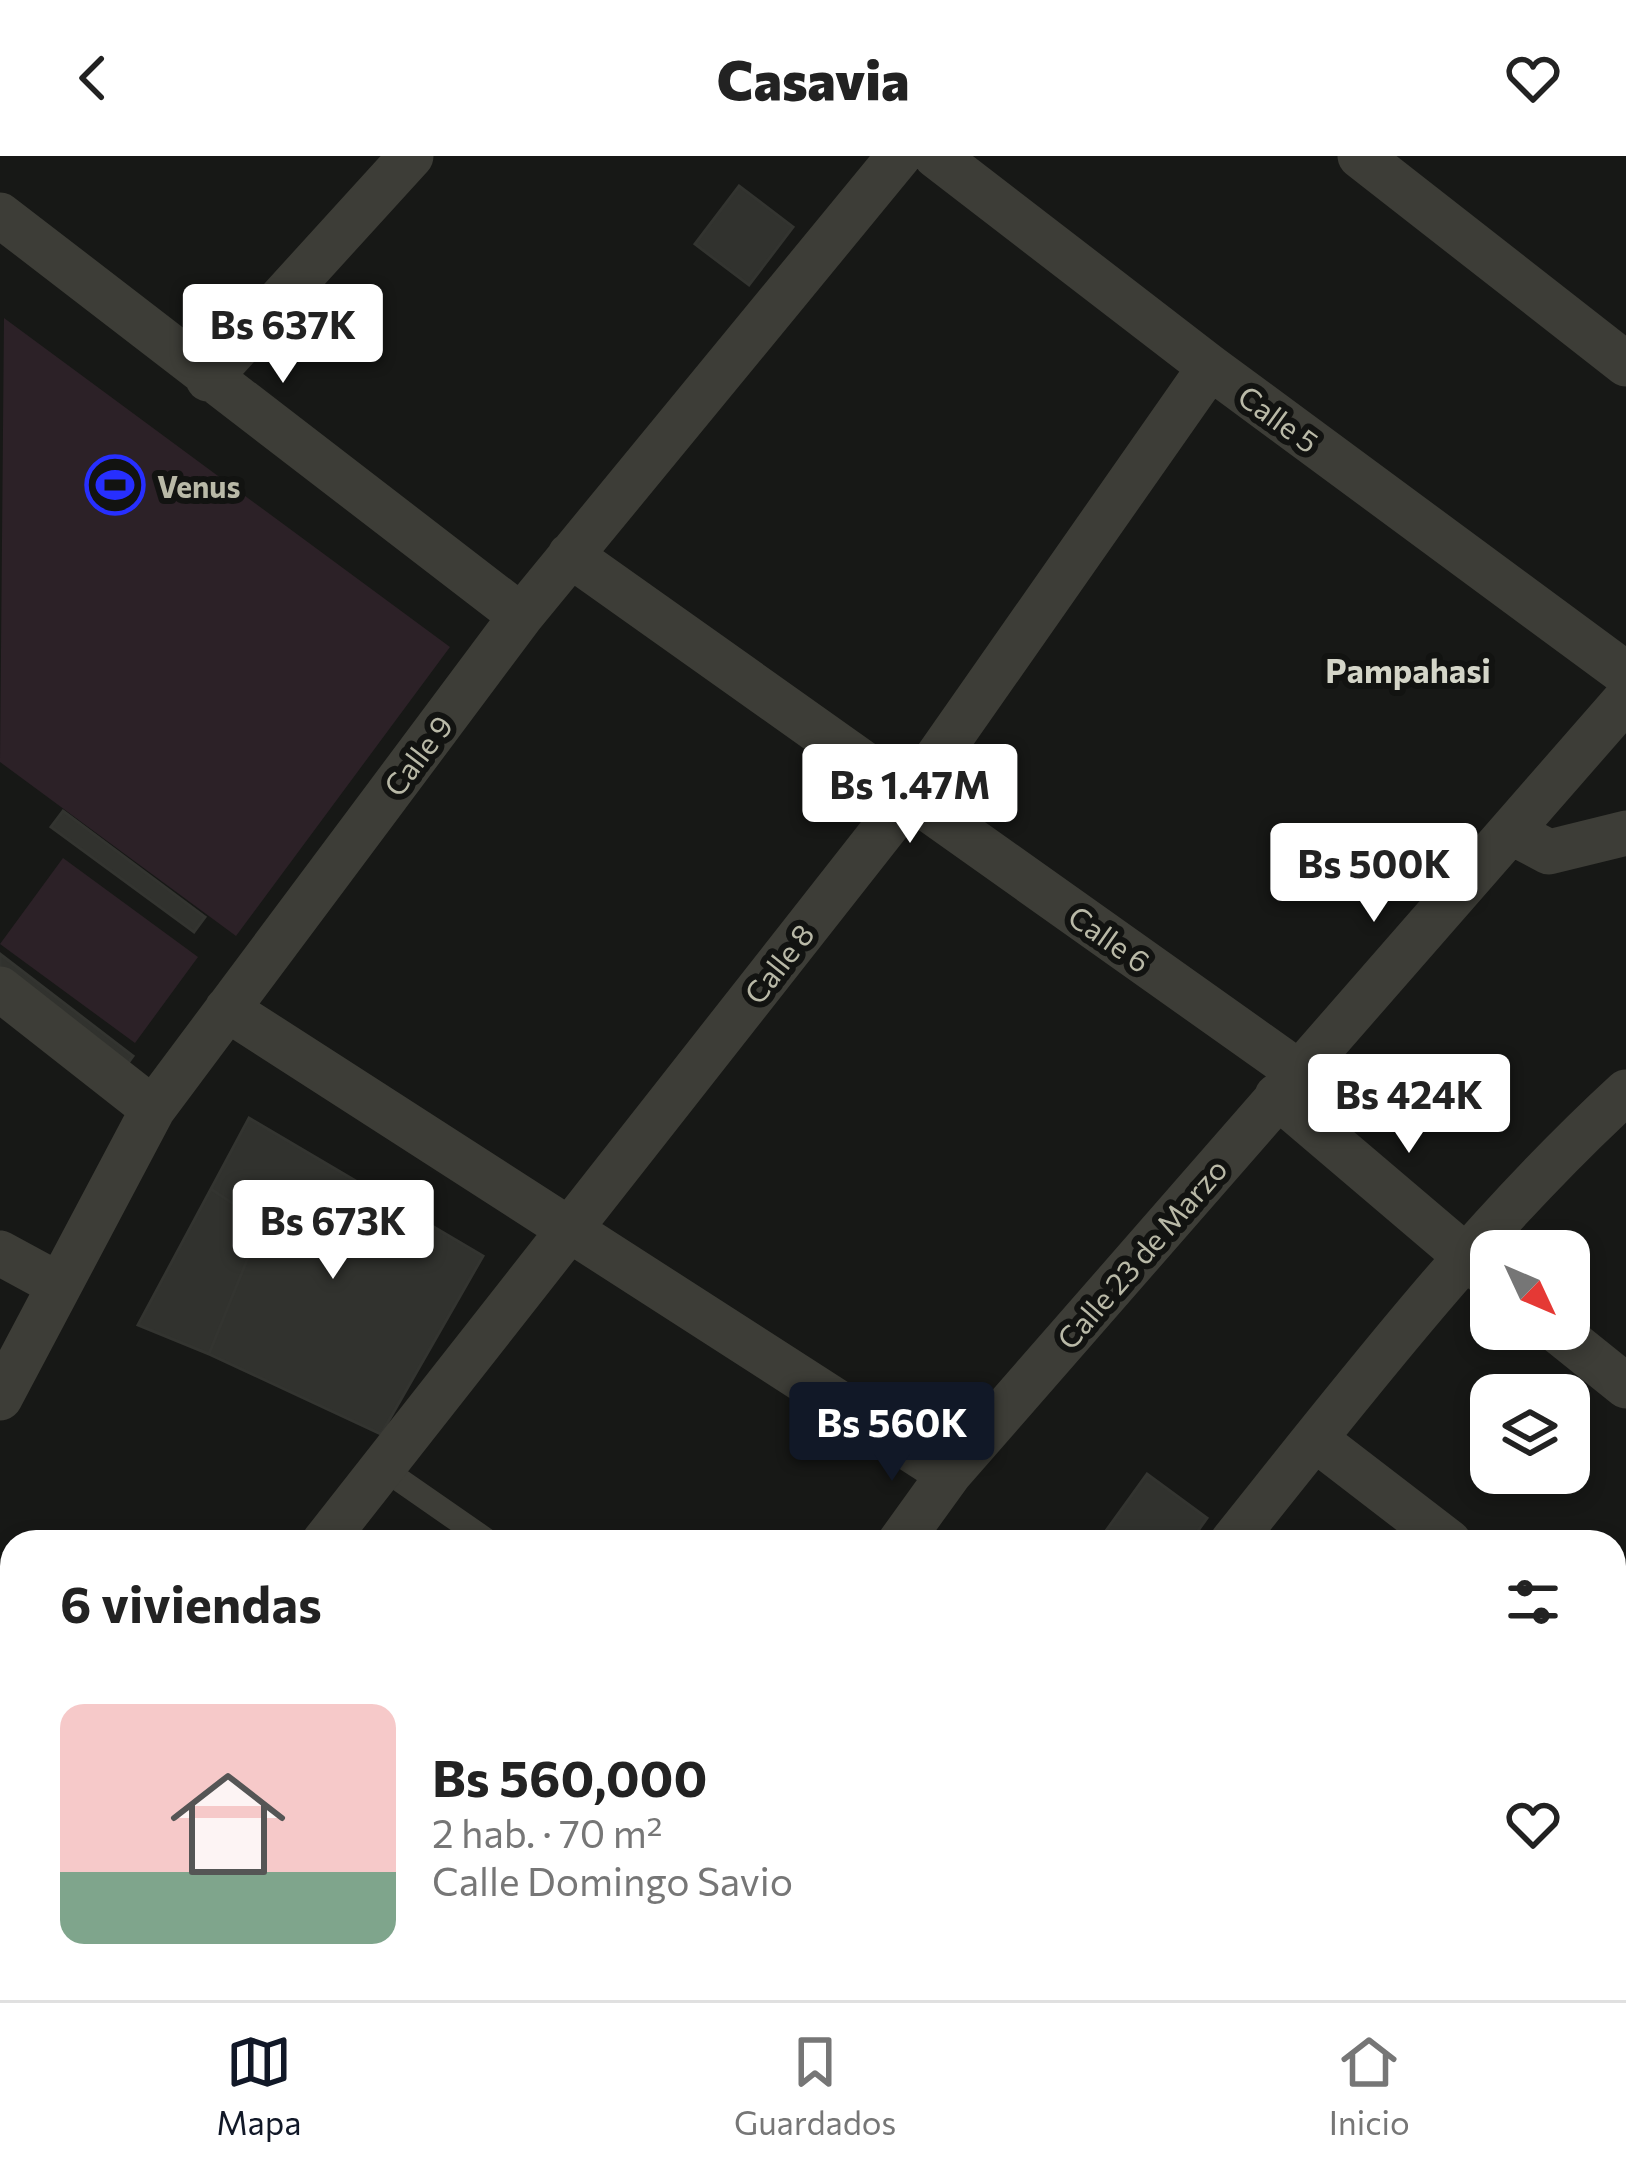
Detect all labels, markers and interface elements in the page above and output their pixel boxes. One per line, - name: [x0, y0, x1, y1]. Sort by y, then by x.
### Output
- icon: back: [60, 45, 126, 111]
- text: Casavia: [717, 45, 909, 111]
- icon: heart: [1500, 45, 1566, 111]
- pin: Bs 637K: [172, 284, 394, 386]
- text: Bs 637K: [210, 299, 356, 347]
- street label: Calle 5: [1232, 376, 1326, 460]
- sports icon: Venus: [84, 454, 146, 516]
- place label: Venus: [157, 467, 240, 504]
- district label: Pampahasi: [1325, 649, 1491, 690]
- street label: Calle 9: [375, 707, 459, 803]
- pin: Bs 1.47M: [786, 744, 1034, 846]
- text: Bs 1.47M: [829, 759, 991, 807]
- pin: Bs 500K: [1263, 823, 1485, 925]
- text: Bs 500K: [1297, 838, 1451, 886]
- street label: Calle 6: [1062, 897, 1158, 979]
- street label: Calle 8: [735, 916, 821, 1010]
- pin: Bs 424K: [1298, 1054, 1520, 1156]
- text: Bs 424K: [1335, 1069, 1483, 1117]
- street label: Calle 23 de Marzo: [1048, 1150, 1234, 1356]
- pin: Bs 673K: [222, 1180, 444, 1282]
- text: Bs 673K: [260, 1195, 406, 1243]
- north arrow: [1470, 1230, 1590, 1350]
- map controls: [1470, 1230, 1590, 1494]
- button: layers: [1470, 1374, 1590, 1494]
- pin: Bs 560K: [781, 1382, 1003, 1484]
- text: Bs 560K: [816, 1397, 968, 1445]
- icon: filters: [1500, 1569, 1566, 1635]
- text: 6 viviendas: [60, 1571, 322, 1634]
- text: Bs 560,000: [432, 1745, 707, 1808]
- icon: home: [156, 1752, 300, 1896]
- icon: heart: [1500, 1791, 1566, 1857]
- text: 2 hab. · 70 m²: [432, 1808, 662, 1856]
- text: Calle Domingo Savio: [432, 1856, 793, 1904]
- tab: Mapa: [216, 2029, 302, 2142]
- tab: Guardados: [734, 2029, 896, 2142]
- tab: Inicio: [1329, 2029, 1410, 2142]

